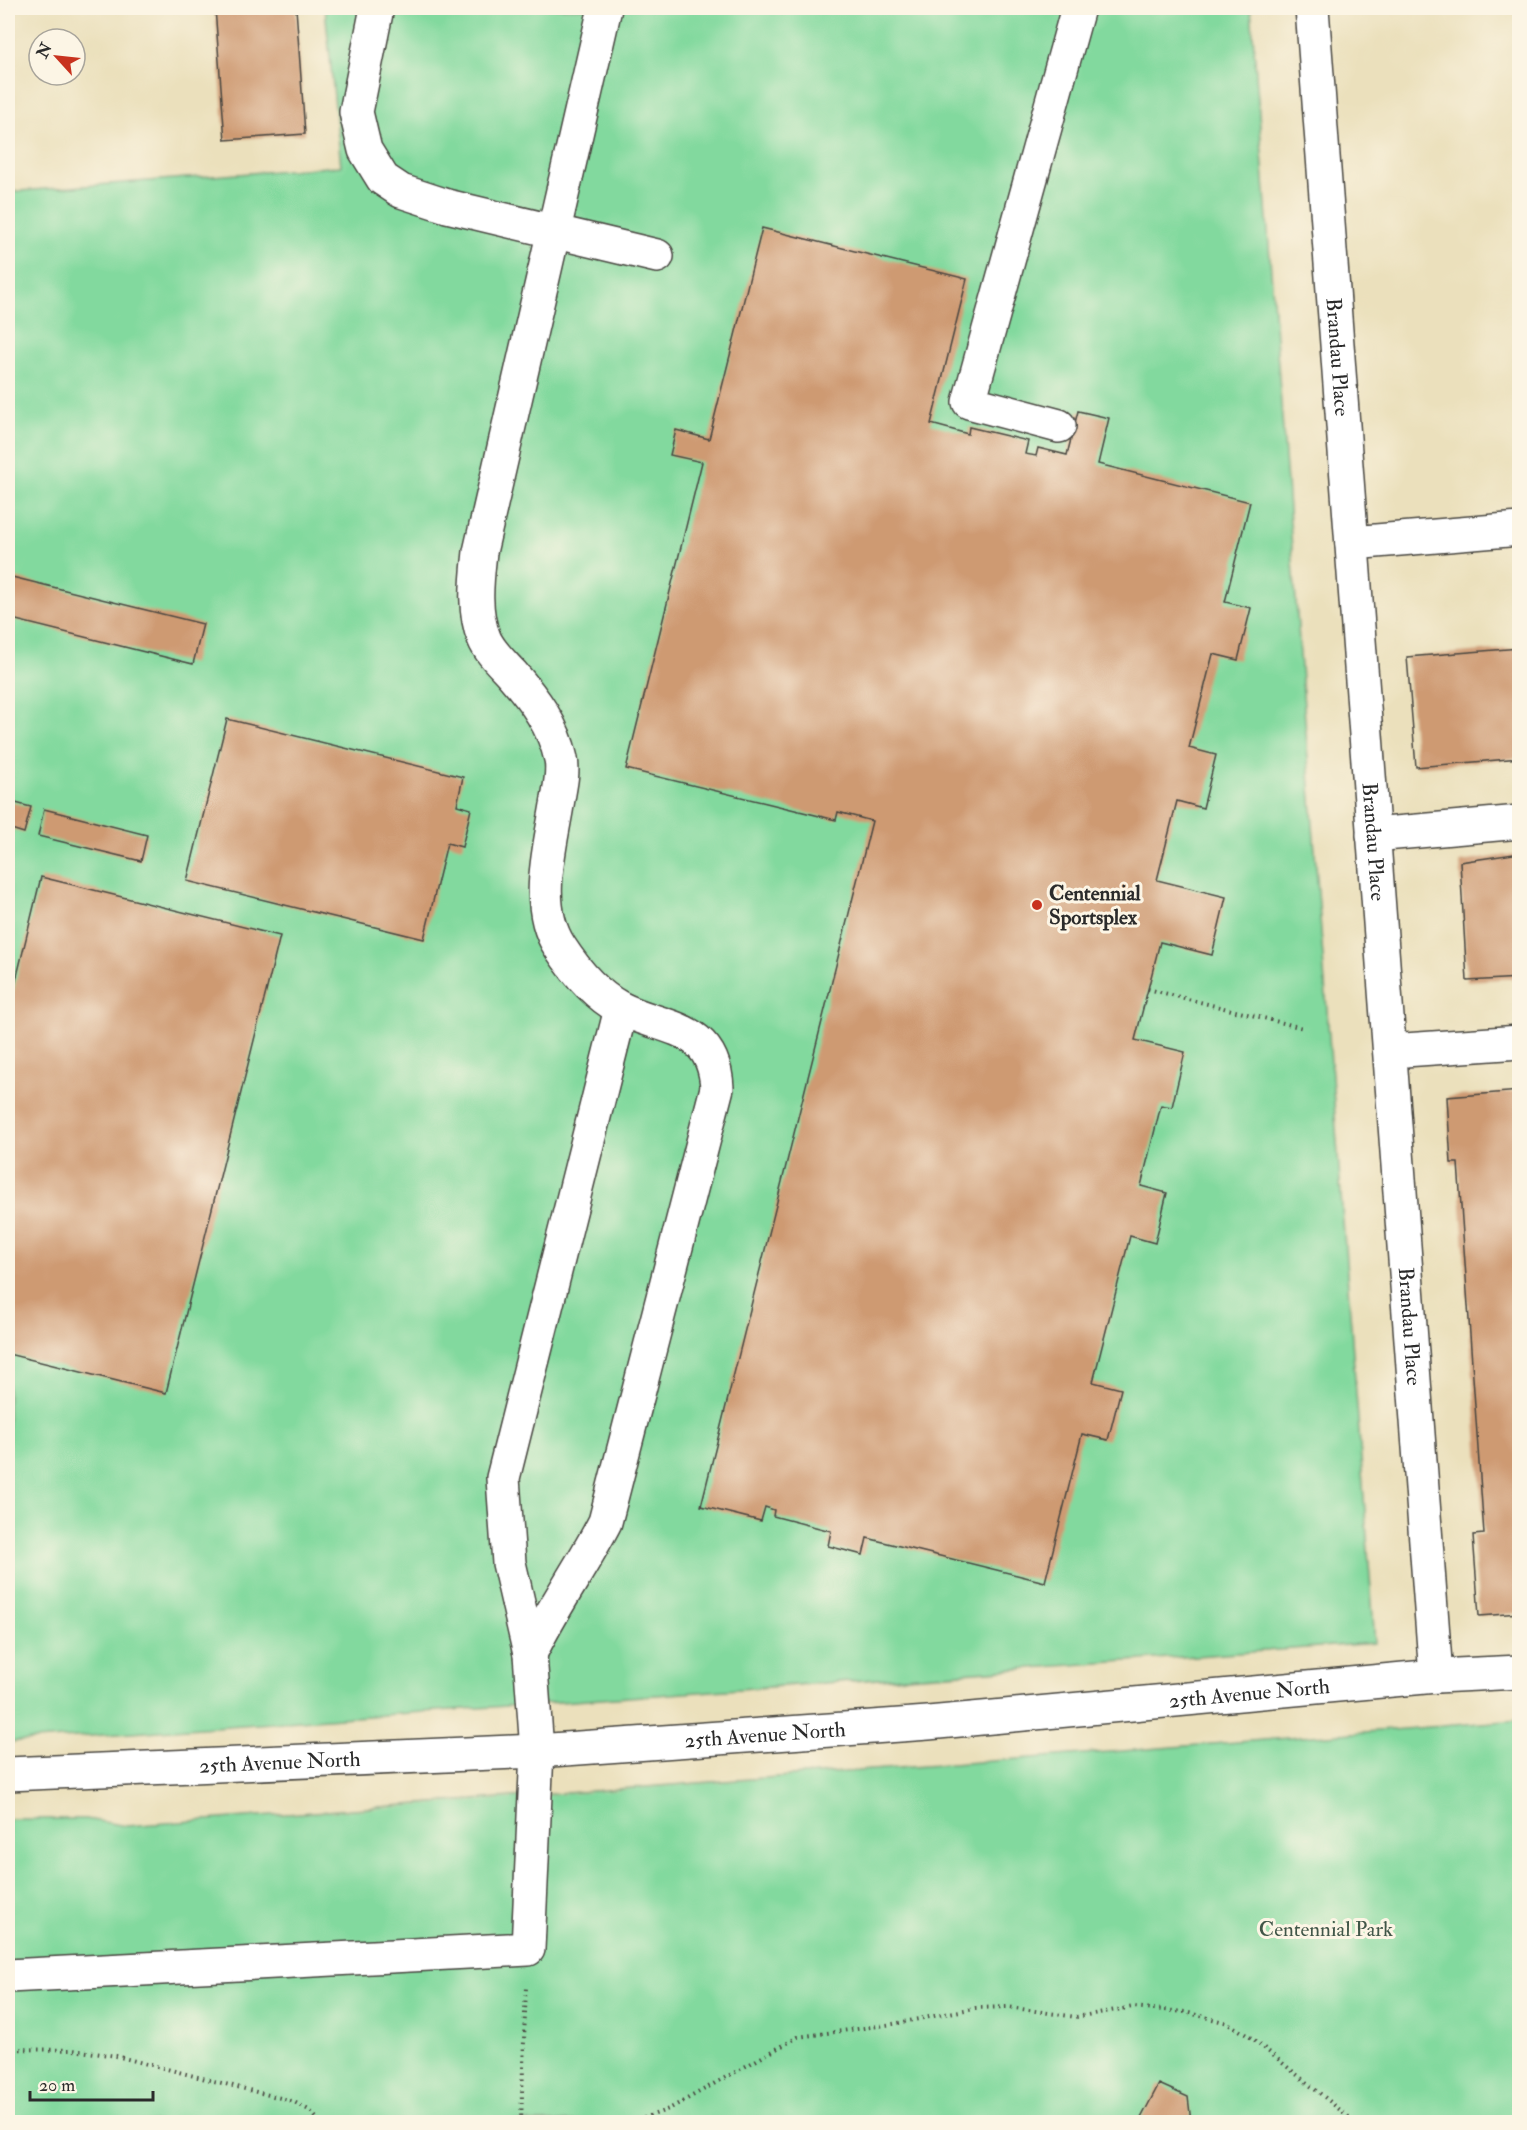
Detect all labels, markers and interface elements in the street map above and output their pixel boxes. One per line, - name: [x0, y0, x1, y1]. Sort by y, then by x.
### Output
- north arrow: [27, 27, 87, 87]
- text: N: [32, 39, 57, 62]
- street label: Brandau Place: [1320, 297, 1355, 418]
- street label: Brandau Place: [1356, 782, 1391, 902]
- place label: Centennial Sportsplex: [1049, 880, 1141, 931]
- marker: Centennial Sportsplex: [1030, 898, 1044, 912]
- street label: Brandau Place: [1392, 1266, 1427, 1387]
- street label: 25th Avenue North: [1168, 1673, 1331, 1715]
- street label: 25th Avenue North: [683, 1716, 846, 1754]
- street label: 25th Avenue North: [199, 1746, 361, 1780]
- park label: Centennial Park: [1259, 1916, 1393, 1943]
- scale bar: [30, 2064, 153, 2102]
- text: 20 m: [39, 2074, 75, 2097]

